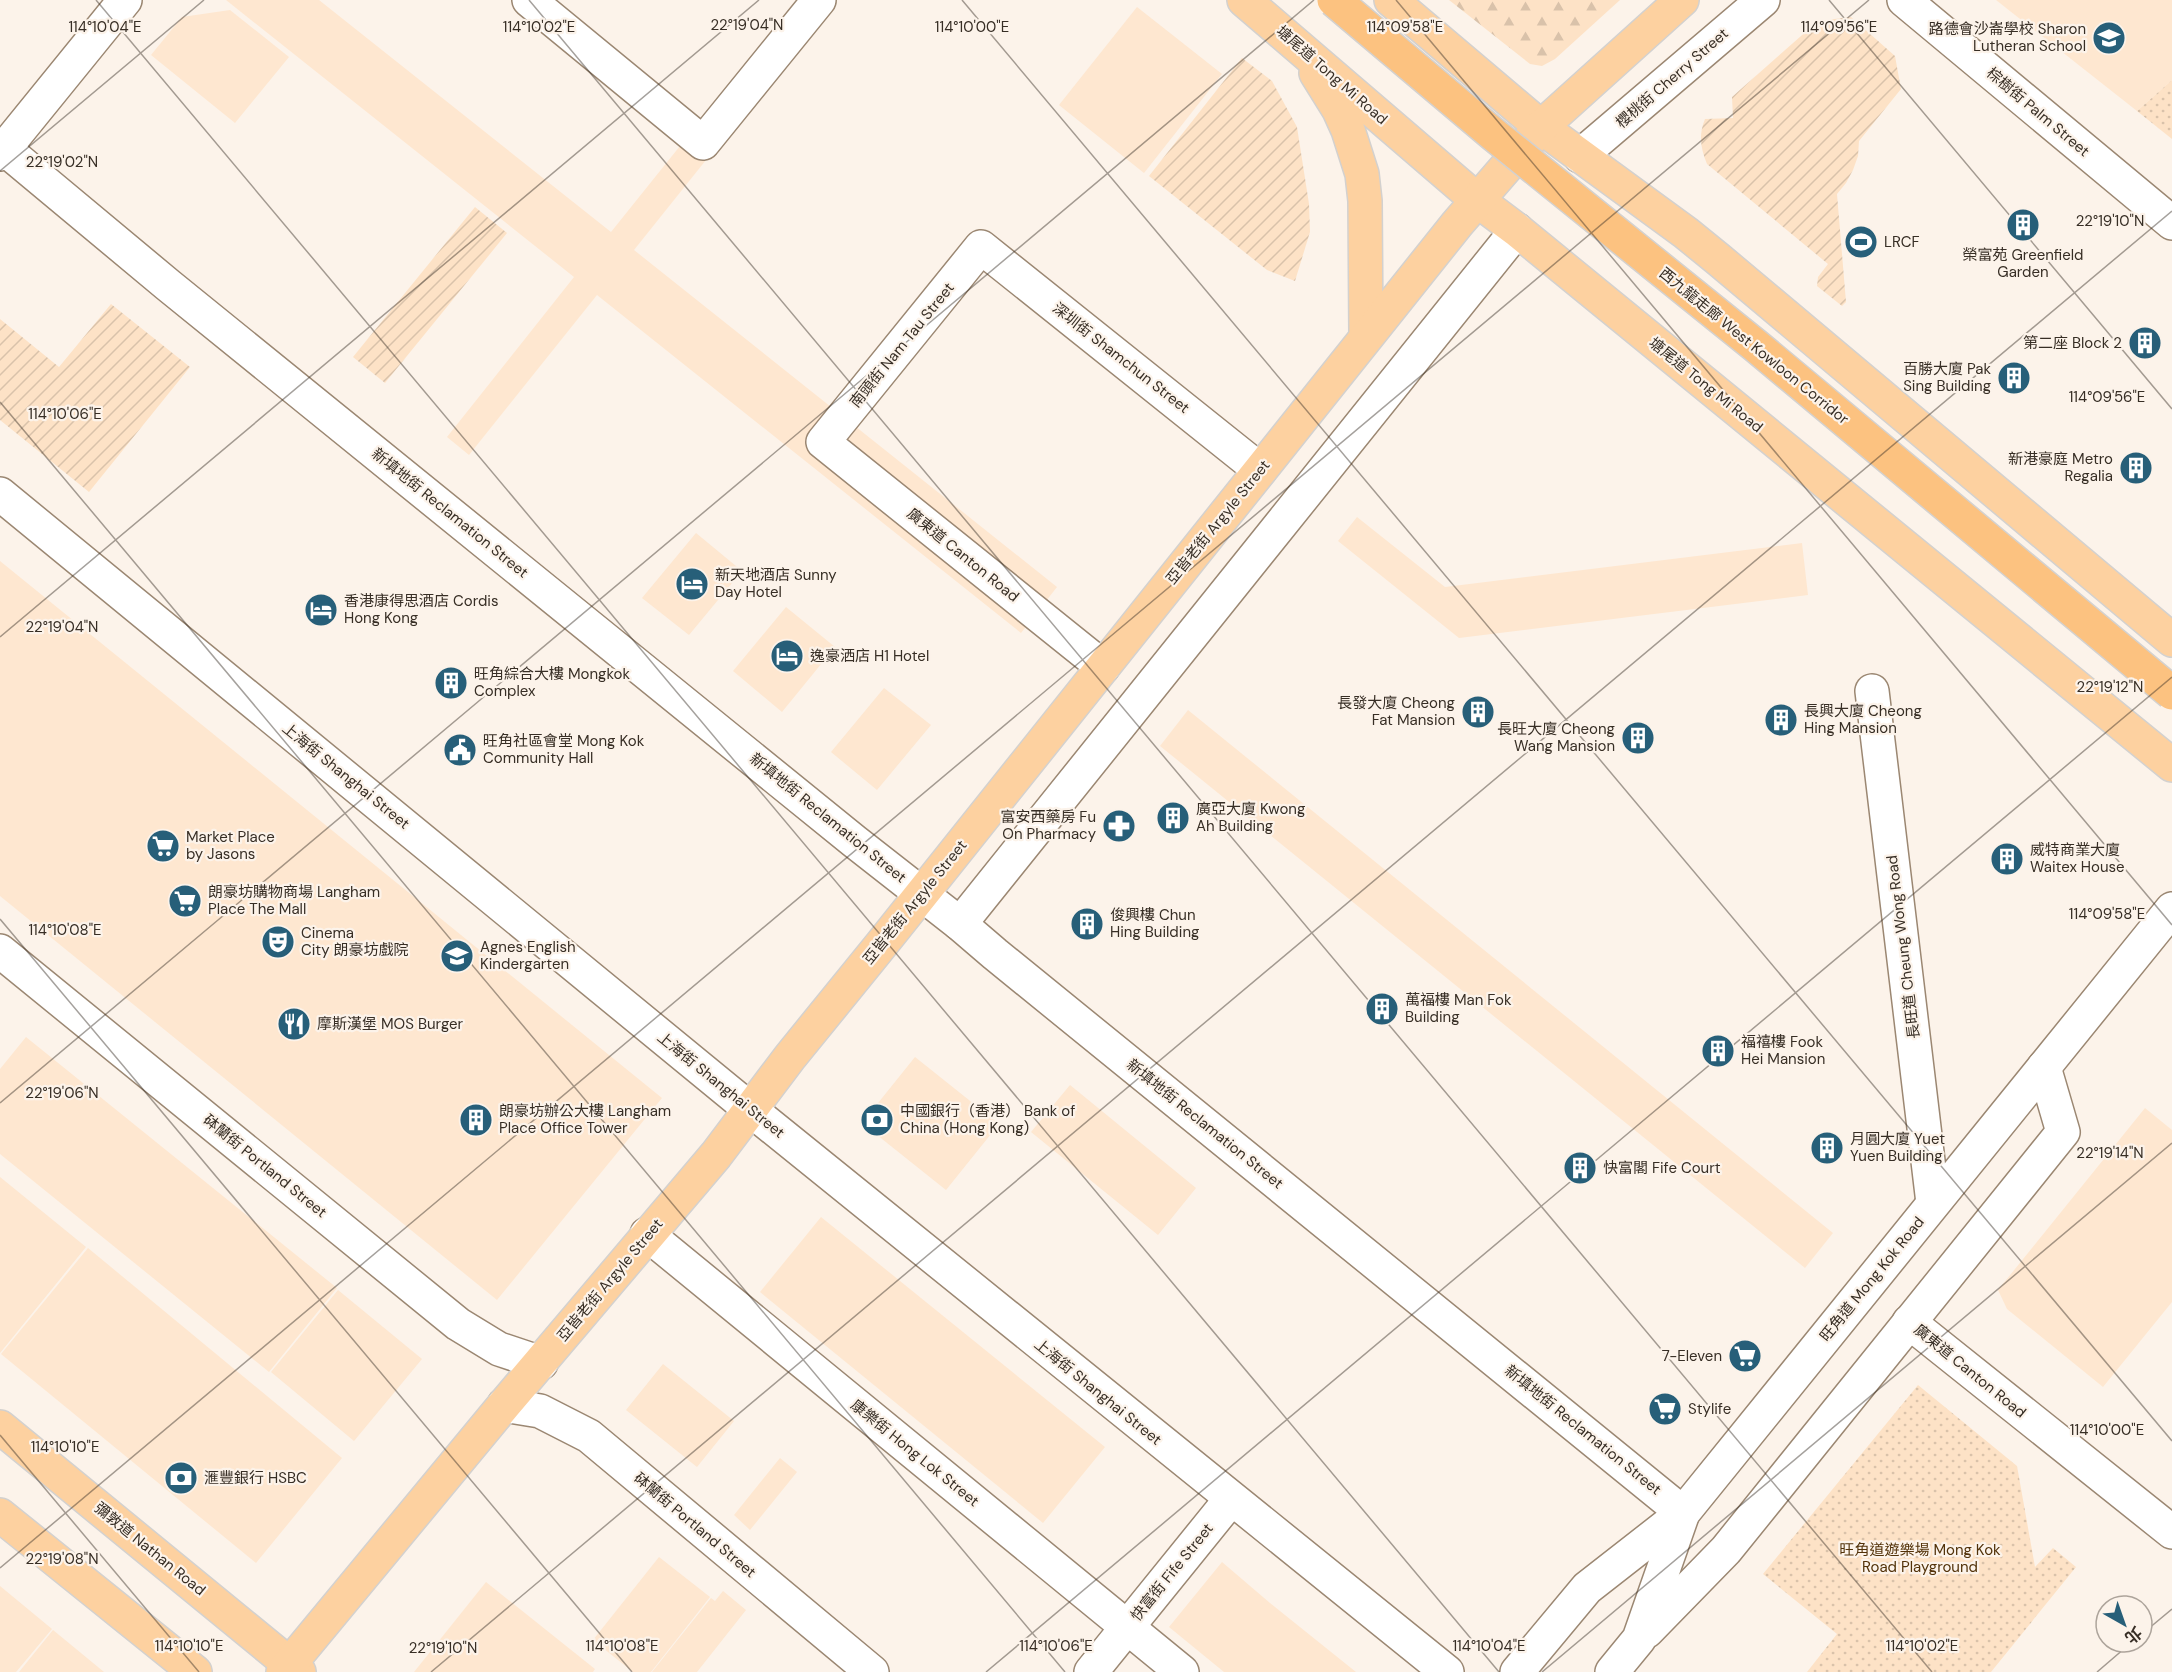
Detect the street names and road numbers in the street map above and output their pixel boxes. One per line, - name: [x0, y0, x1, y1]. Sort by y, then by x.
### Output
- street label: 塘尾道 Tong Mi Road: [1272, 21, 1392, 129]
- street label: 櫻桃街 Cherry Street: [1612, 24, 1733, 132]
- street label: 棕樹街 Palm Street: [1982, 63, 2094, 161]
- street label: 西九龍走廊 West Kowloon Corridor: [1655, 263, 1853, 429]
- street label: 南頭街 Nam Tau Street: [845, 278, 959, 412]
- street label: 深圳街 Shamchun Street: [1048, 298, 1194, 418]
- street label: 塘尾道 Tong Mi Road: [1645, 333, 1767, 437]
- street label: 新填地街 Reclamation Street: [368, 444, 532, 582]
- street label: 亞皆老街 Argyle Street: [1162, 456, 1274, 588]
- street label: 廣東道 Canton Road: [903, 504, 1023, 606]
- street label: 上海街 Shanghai Street: [278, 718, 414, 834]
- street label: 新填地街 Reclamation Street: [746, 749, 910, 887]
- street label: 亞皆老街 Argyle Street: [859, 836, 971, 968]
- street label: 長旺道 Cheung Wong Road: [1882, 854, 1924, 1040]
- street label: 上海街 Shanghai Street: [653, 1027, 789, 1143]
- street label: 新填地街 Reclamation Street: [1123, 1055, 1287, 1193]
- street label: 砵蘭街 Portland Street: [199, 1110, 331, 1222]
- street label: 旺角道 Mong Kok Road: [1815, 1212, 1929, 1346]
- street label: 亞皆老街 Argyle Street: [553, 1214, 667, 1346]
- street label: 廣東道 Canton Road: [1910, 1320, 2030, 1422]
- street label: 上海街 Shanghai Street: [1030, 1334, 1166, 1450]
- street label: 新填地街 Reclamation Street: [1501, 1361, 1665, 1499]
- street label: 康樂街 Hong Lok Street: [847, 1395, 983, 1511]
- street label: 砵蘭街 Portland Street: [630, 1468, 760, 1582]
- street label: 彌敦道 Nathan Road: [90, 1498, 210, 1600]
- street label: 快富街 Fife Street: [1126, 1519, 1218, 1625]

